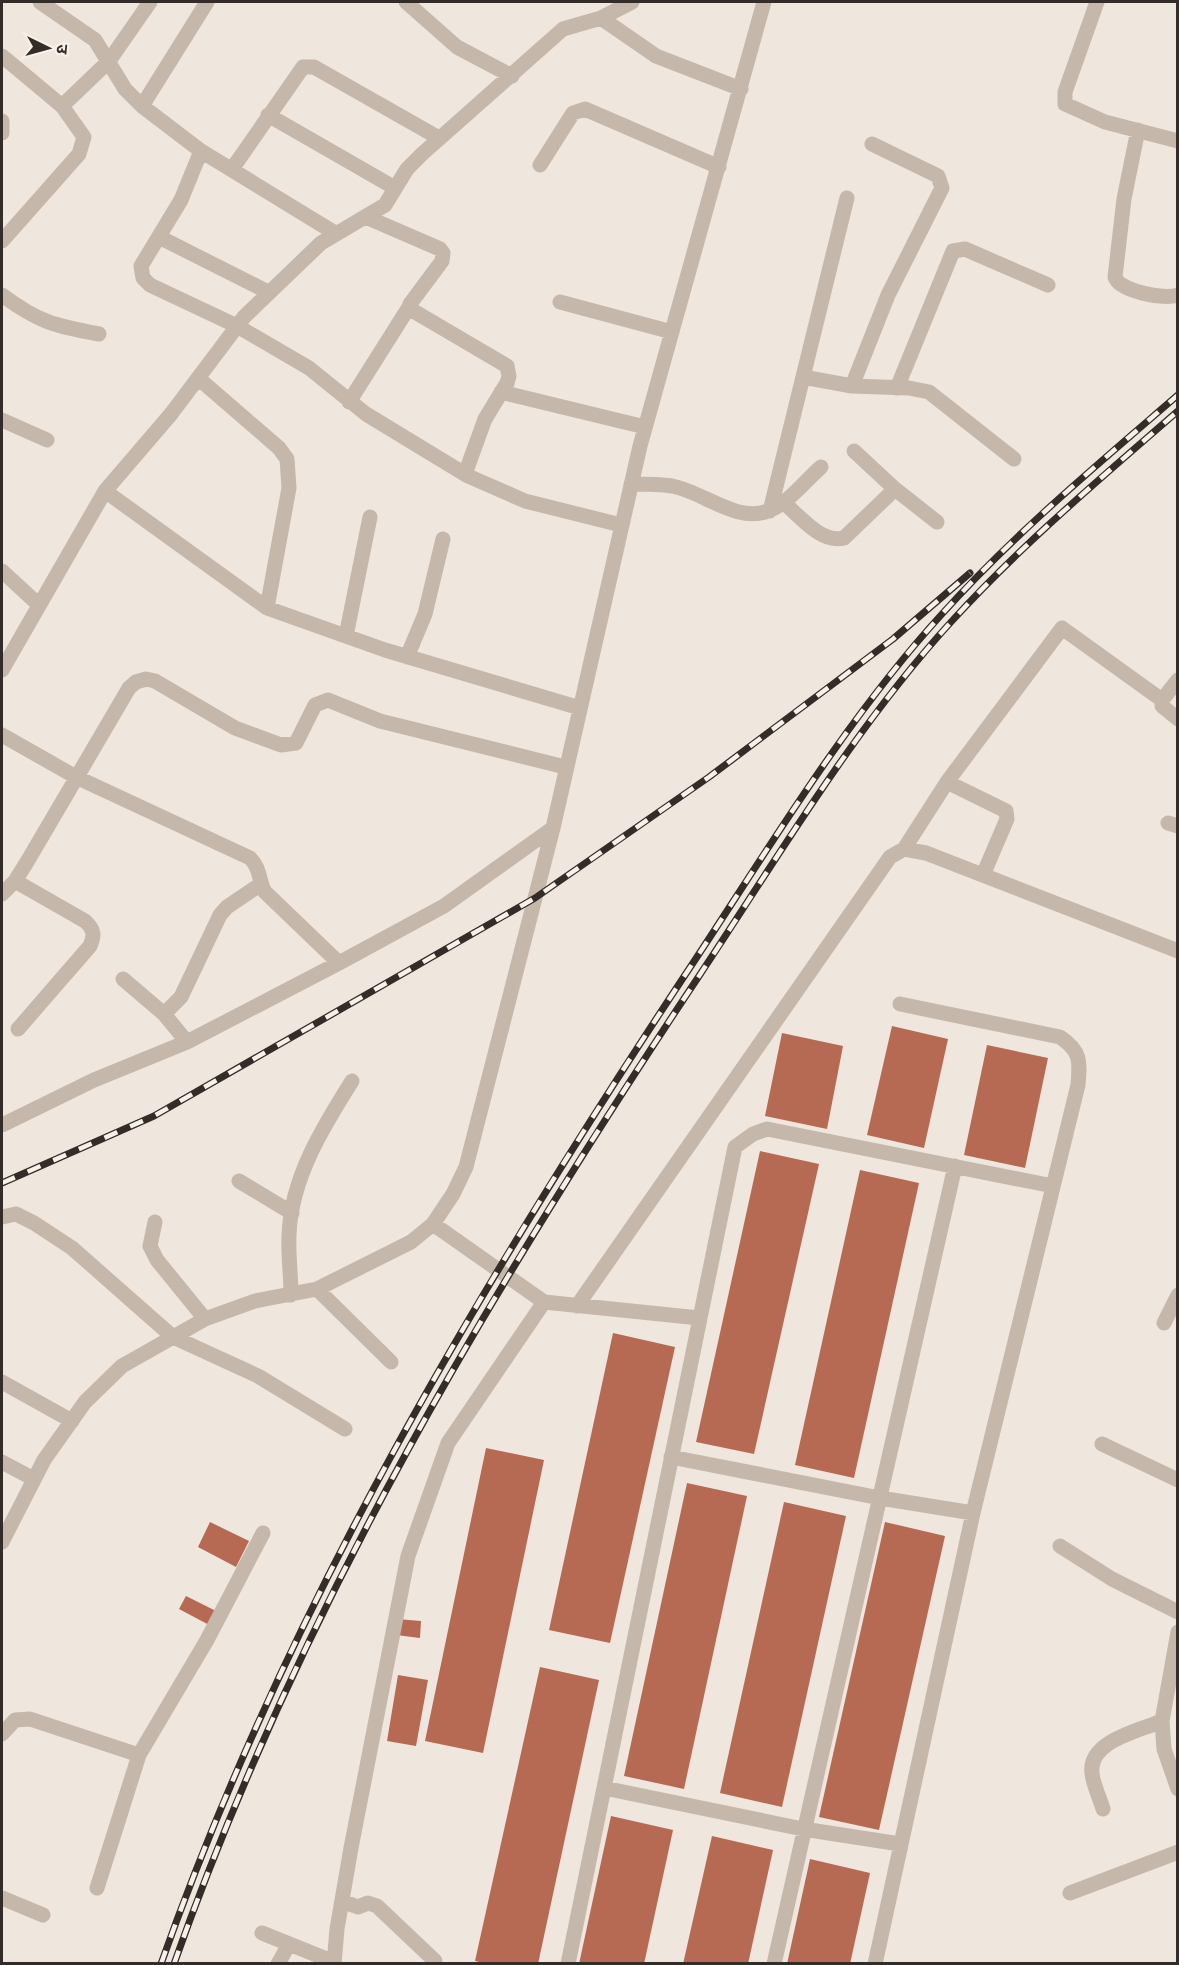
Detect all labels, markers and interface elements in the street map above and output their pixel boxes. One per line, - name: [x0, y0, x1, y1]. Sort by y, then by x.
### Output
- north arrow: [18, 18, 78, 78]
- text: उ: [54, 44, 73, 55]

